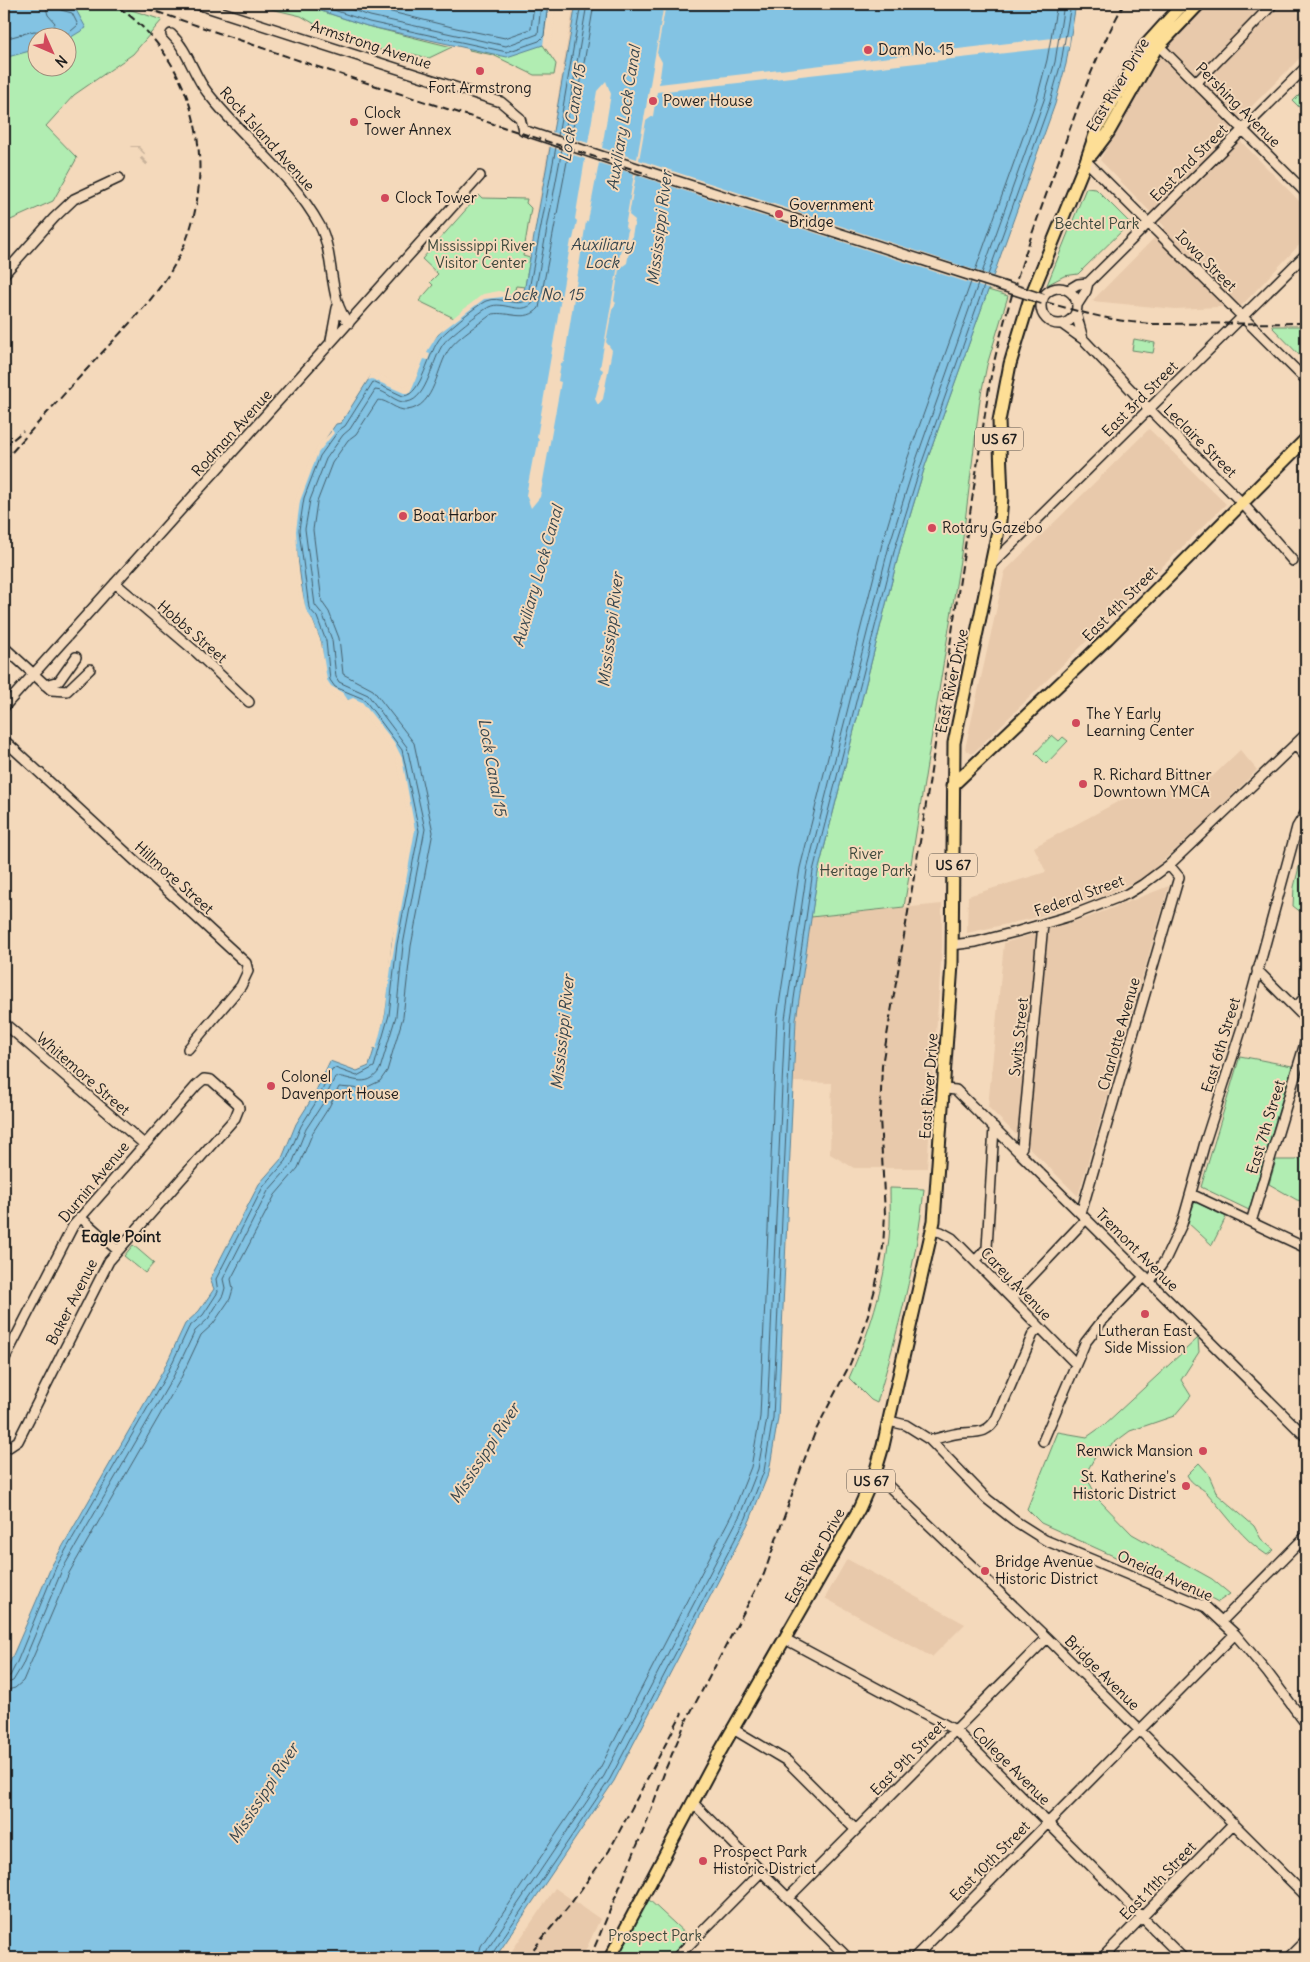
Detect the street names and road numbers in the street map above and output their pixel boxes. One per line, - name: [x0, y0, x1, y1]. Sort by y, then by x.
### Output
- street label: Armstrong Avenue: [308, 16, 434, 73]
- street label: East River Drive: [1082, 34, 1153, 135]
- street label: Pershing Avenue: [1192, 58, 1285, 151]
- street label: Rock Island Avenue: [216, 83, 319, 195]
- street label: East 2nd Street: [1146, 120, 1231, 205]
- street label: Iowa Street: [1172, 226, 1241, 295]
- street label: East 3rd Street: [1098, 357, 1182, 441]
- street label: Rodman Avenue: [187, 385, 276, 480]
- street label: Leclaire Street: [1160, 400, 1241, 481]
- road number: US 67: [975, 428, 1023, 450]
- street label: East 4th Street: [1078, 562, 1161, 645]
- street label: Hobbs Street: [154, 596, 231, 667]
- street label: East River Drive: [931, 627, 972, 735]
- street label: Hillmore Street: [131, 837, 218, 918]
- road number: US 67: [929, 854, 977, 876]
- street label: Federal Street: [1031, 871, 1126, 921]
- street label: Charlotte Avenue: [1093, 975, 1144, 1093]
- street label: East 6th Street: [1197, 995, 1244, 1095]
- street label: Swits Street: [1005, 997, 1032, 1077]
- street label: Whitemore Street: [33, 1028, 134, 1119]
- street label: East River Drive: [915, 1032, 942, 1140]
- street label: East 7th Street: [1242, 1078, 1289, 1176]
- street label: Durnin Avenue: [54, 1137, 133, 1226]
- street label: Tremont Avenue: [1092, 1204, 1183, 1295]
- street label: Carey Avenue: [977, 1243, 1056, 1324]
- street label: Baker Avenue: [42, 1256, 101, 1348]
- road number: US 67: [847, 1470, 895, 1492]
- street label: East River Drive: [781, 1505, 849, 1607]
- street label: Oneida Avenue: [1114, 1546, 1216, 1605]
- street label: Bridge Avenue: [1061, 1631, 1144, 1714]
- street label: East 9th Street: [866, 1716, 949, 1799]
- street label: College Avenue: [968, 1722, 1055, 1809]
- street label: East 10th Street: [946, 1817, 1034, 1905]
- street label: East 11th Street: [1115, 1837, 1200, 1924]

